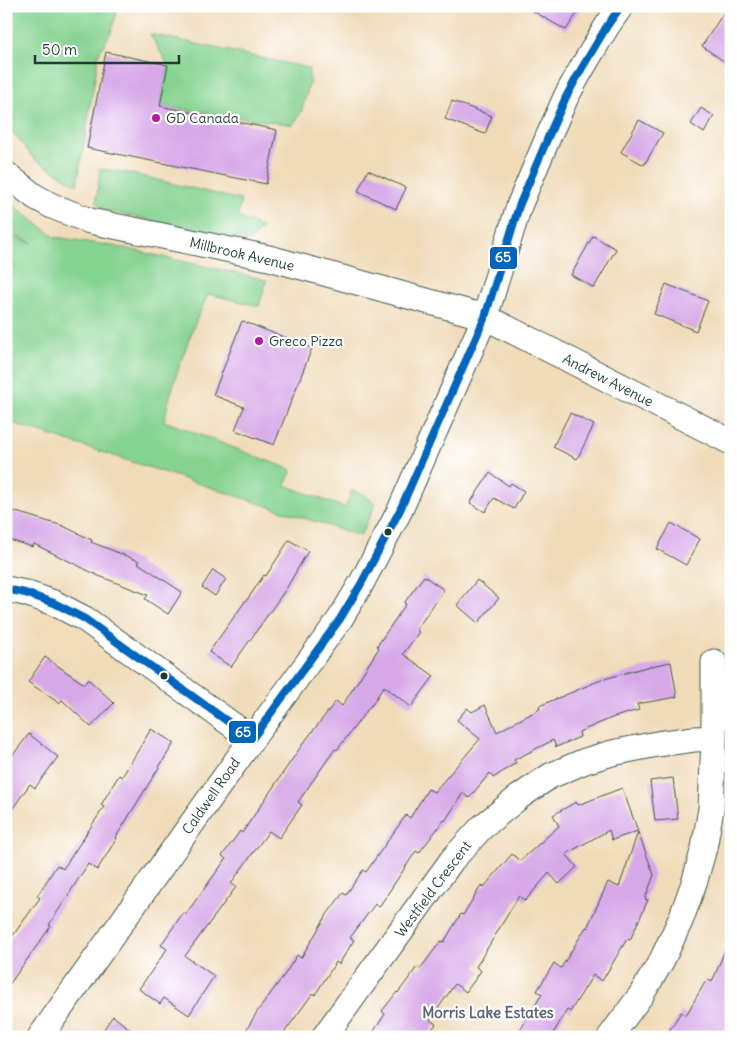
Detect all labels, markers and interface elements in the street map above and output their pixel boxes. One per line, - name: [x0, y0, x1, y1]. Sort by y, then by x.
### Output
- scale bar: [35, 32, 179, 64]
- text: 50 m: [42, 40, 77, 59]
- place label: GD Canada: [166, 109, 239, 127]
- marker: GD Canada: [150, 112, 162, 124]
- street label: Millbrook Avenue: [188, 233, 296, 275]
- line badge: 65: [489, 246, 518, 270]
- text: 65: [495, 248, 511, 266]
- place label: Greco Pizza: [269, 332, 343, 350]
- marker: Greco Pizza: [253, 335, 265, 347]
- street label: Andrew Avenue: [560, 349, 656, 411]
- unlabelled marker: [383, 527, 393, 537]
- unlabelled marker: [159, 671, 169, 681]
- line badge: 65: [228, 720, 257, 744]
- text: 65: [235, 723, 251, 741]
- street label: Caldwell Road: [178, 754, 244, 838]
- street label: Westfield Crescent: [391, 837, 475, 941]
- district label: Morris Lake Estates: [422, 1003, 554, 1022]

